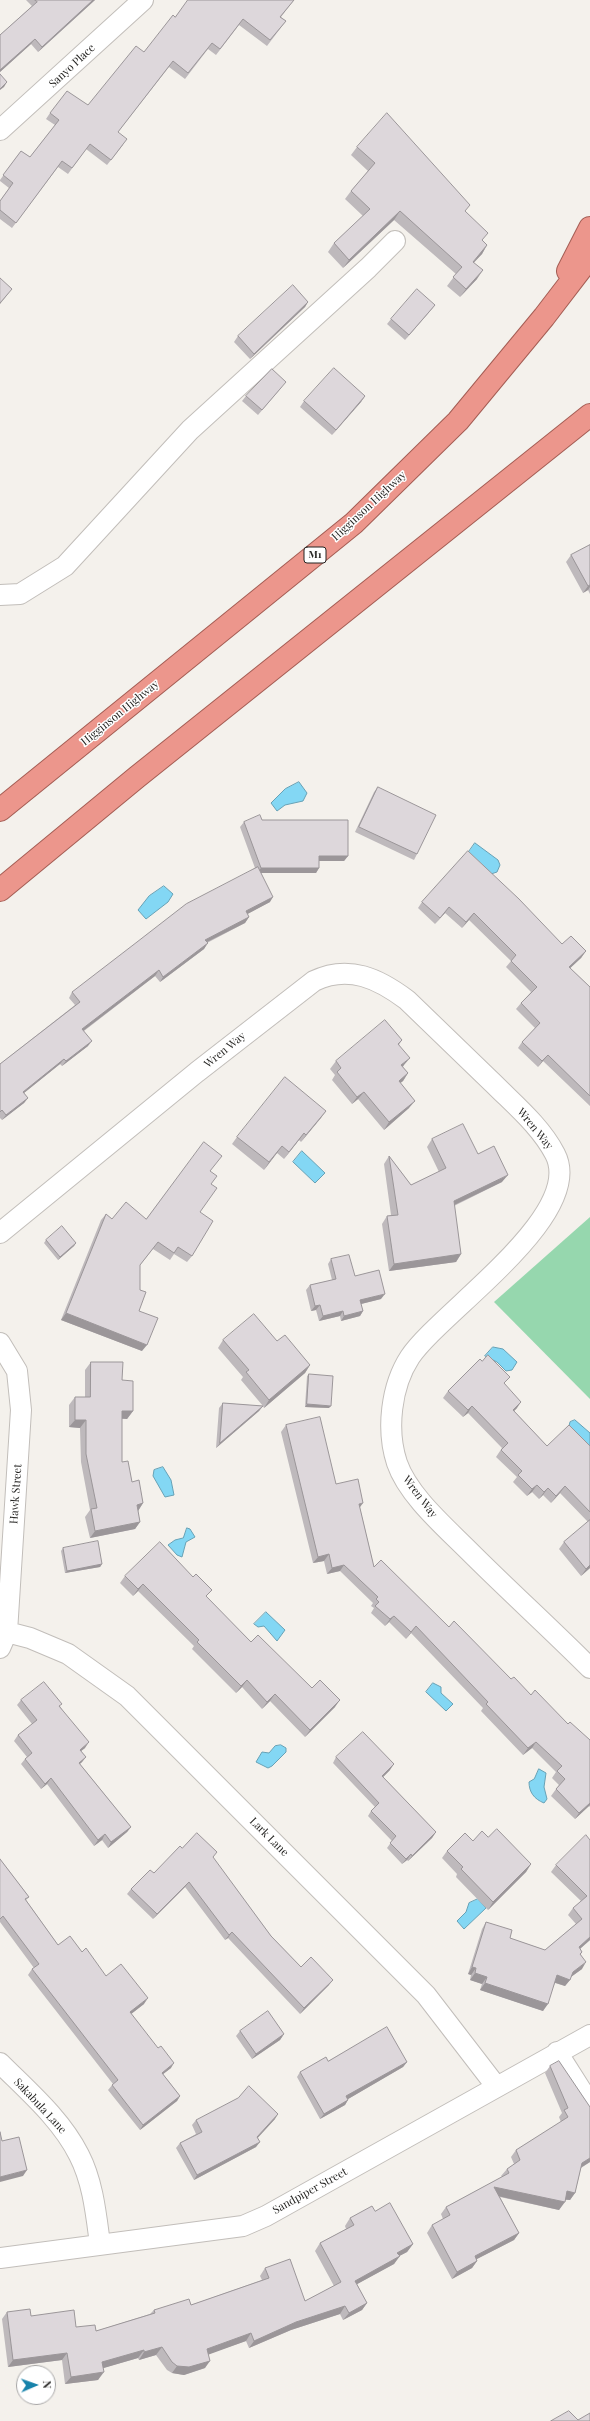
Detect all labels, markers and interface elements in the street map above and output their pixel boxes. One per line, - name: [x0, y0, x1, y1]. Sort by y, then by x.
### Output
- street label: Sanyo Place: [46, 41, 98, 91]
- street label: Higginson Highway: [329, 468, 409, 544]
- road number: M1: [304, 547, 326, 563]
- street label: Higginson Highway: [78, 678, 162, 748]
- street label: Wren Way: [202, 1029, 248, 1071]
- street label: Wren Way: [514, 1106, 556, 1152]
- street label: Hawk Street: [7, 1464, 25, 1524]
- street label: Wren Way: [400, 1473, 440, 1521]
- street label: Lark Lane: [247, 1815, 291, 1859]
- street label: Sakabula Lane: [11, 2076, 69, 2136]
- street label: Sandpiper Street: [270, 2165, 350, 2217]
- north arrow: [16, 2365, 56, 2405]
- text: N: [40, 2380, 55, 2389]

